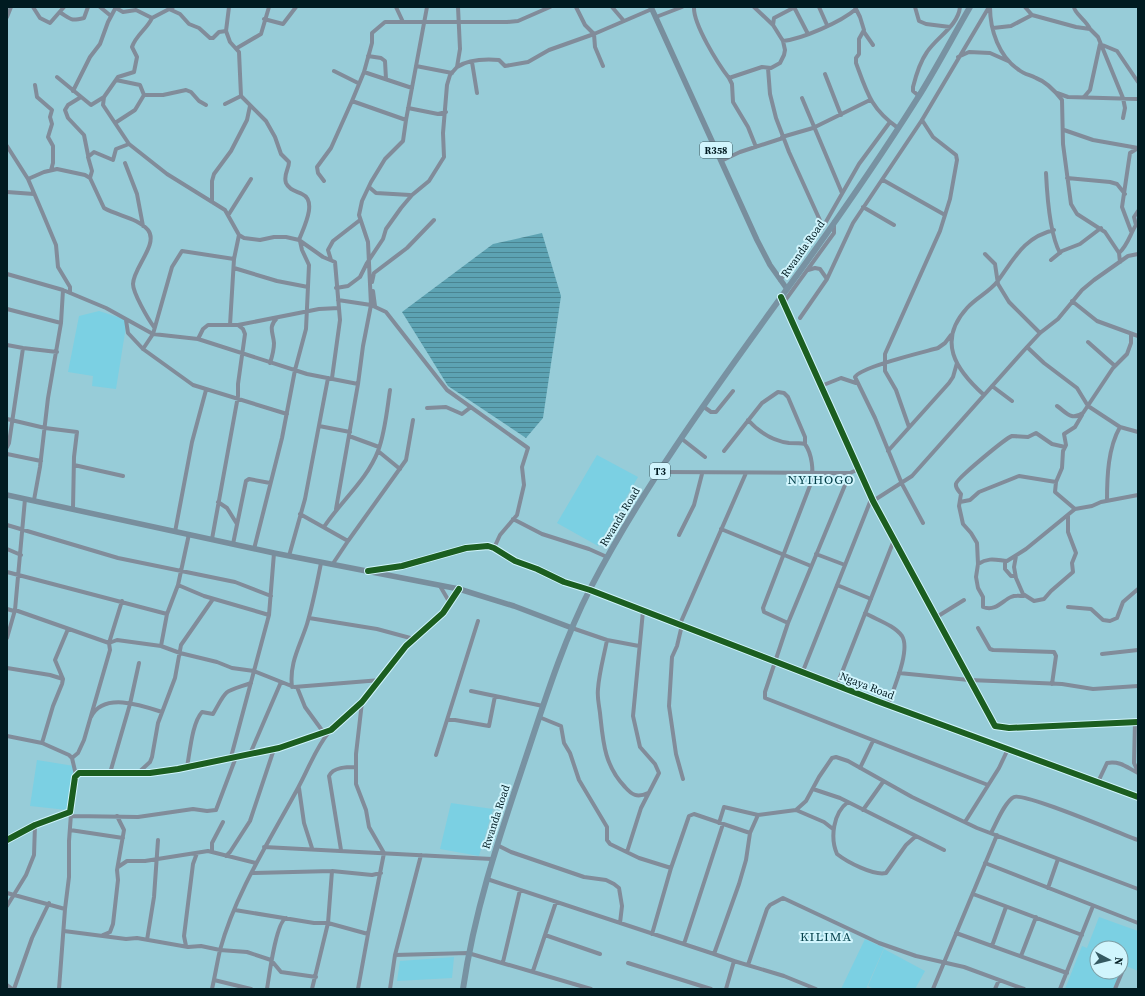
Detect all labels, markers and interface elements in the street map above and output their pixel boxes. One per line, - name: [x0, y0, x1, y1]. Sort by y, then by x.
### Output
- road number: R358: [700, 142, 732, 158]
- street label: Rwanda Road: [778, 217, 829, 281]
- road number: T3: [650, 463, 670, 479]
- district label: NYIHOGO: [787, 471, 855, 488]
- street label: Rwanda Road: [596, 484, 644, 549]
- street label: Ngaya Road: [838, 669, 897, 704]
- street label: Rwanda Road: [479, 782, 514, 851]
- district label: KILIMA: [800, 928, 852, 945]
- north arrow: [1089, 940, 1129, 980]
- text: N: [1110, 956, 1126, 966]

